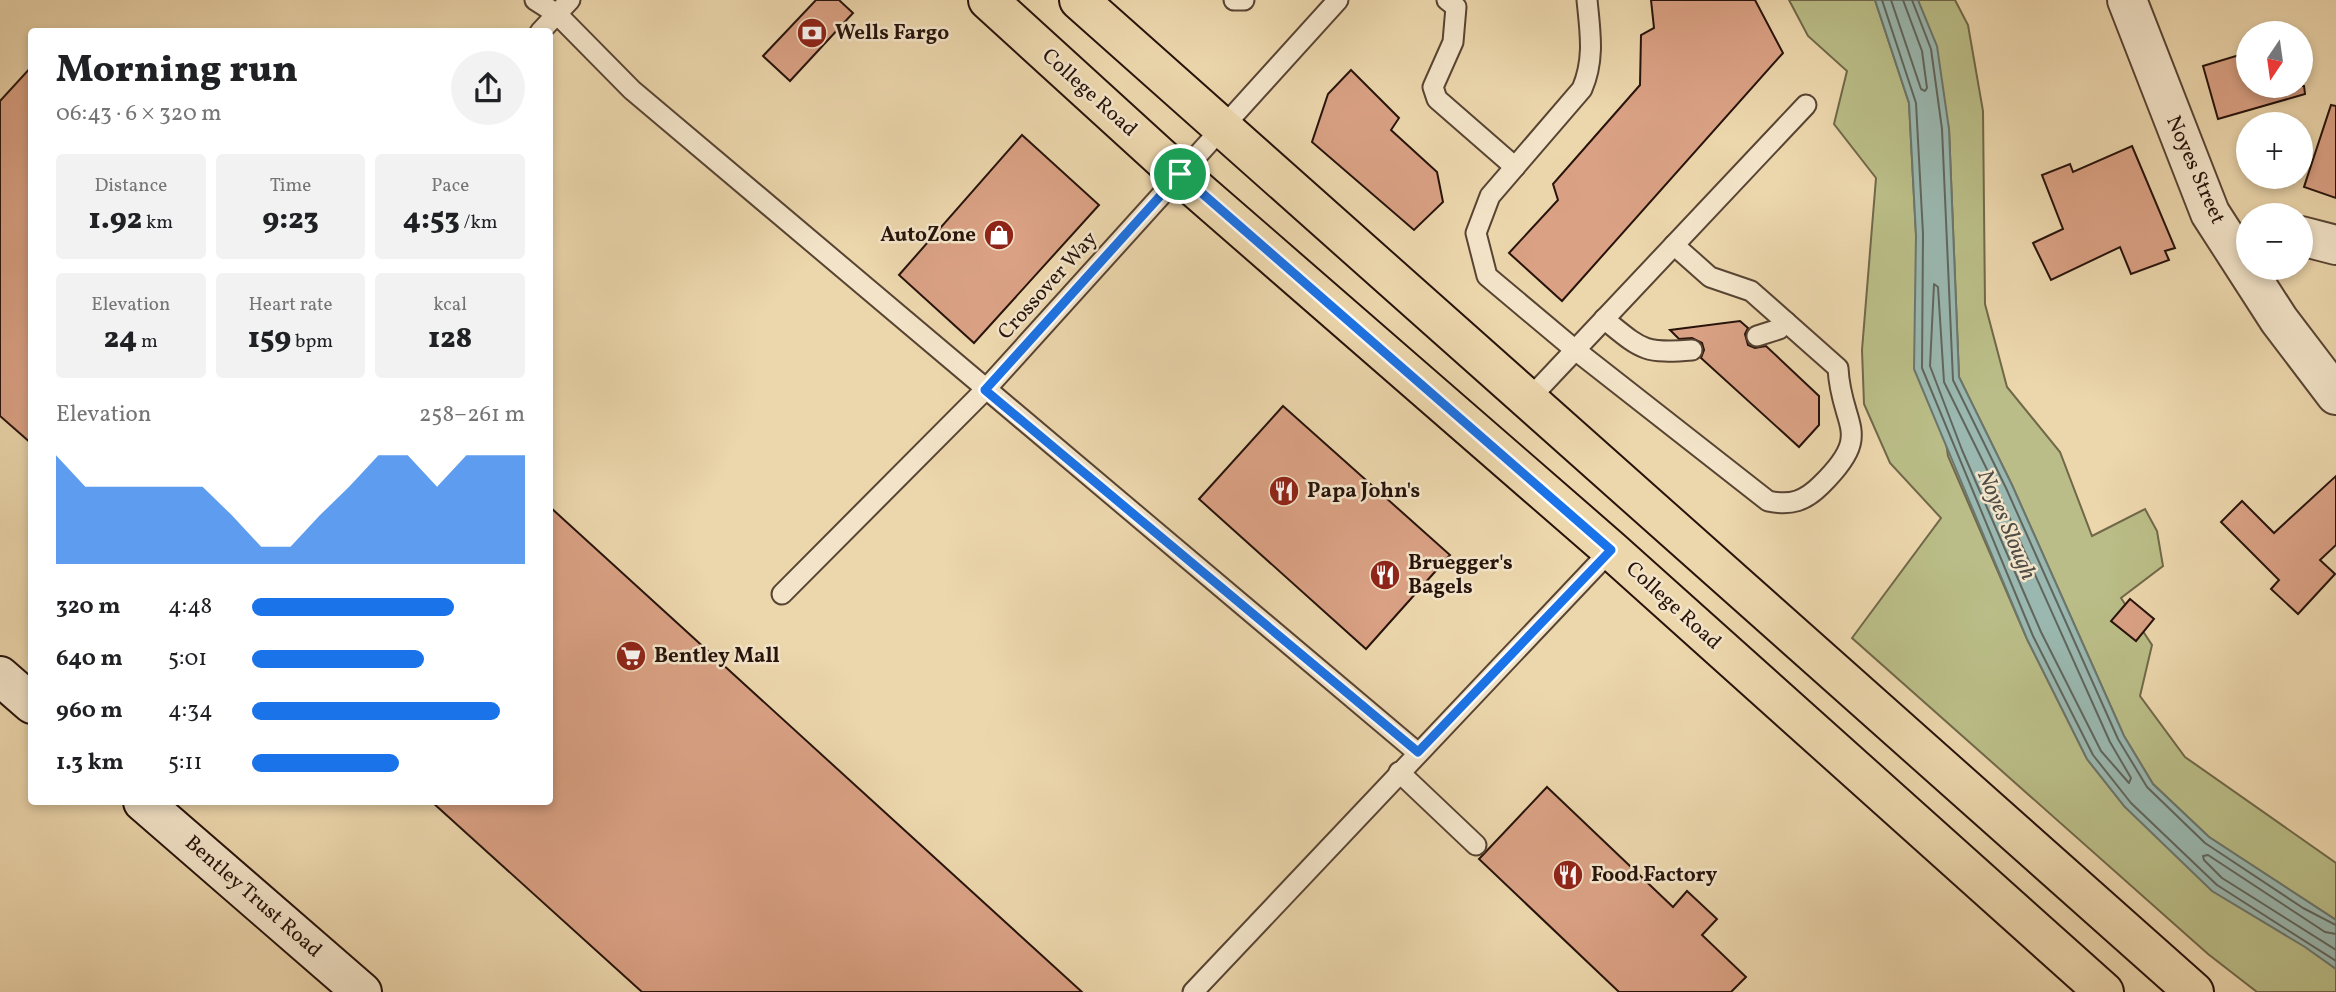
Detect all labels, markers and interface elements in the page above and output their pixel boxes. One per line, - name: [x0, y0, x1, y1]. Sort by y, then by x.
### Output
- bank icon: Wells Fargo: [795, 16, 829, 50]
- place label: Wells Fargo: [835, 19, 949, 48]
- north arrow: [2236, 21, 2314, 98]
- map controls: [2236, 21, 2313, 280]
- street label: College Road: [1035, 42, 1143, 144]
- text: Morning run: [56, 45, 298, 98]
- button: share: [451, 51, 525, 125]
- text: 06:43 · 6 × 320 m: [56, 98, 222, 130]
- street label: Noyes Street: [2158, 111, 2232, 229]
- button: +: [2236, 112, 2313, 189]
- pin: [1150, 144, 1210, 204]
- icon: arrive: [1161, 155, 1199, 193]
- text: Distance: [94, 173, 167, 199]
- text: Time: [270, 173, 311, 199]
- text: Pace: [431, 173, 469, 199]
- text: 1.92: [88, 199, 142, 241]
- text: 9:23: [262, 199, 319, 241]
- text: 4:53: [403, 199, 460, 241]
- button: −: [2236, 203, 2313, 280]
- text: km: [142, 210, 173, 236]
- text: /km: [460, 210, 498, 236]
- shop icon: AutoZone: [982, 218, 1016, 252]
- place label: AutoZone: [880, 221, 976, 250]
- street label: Crossover Way: [992, 225, 1105, 346]
- text: Elevation: [91, 292, 170, 318]
- text: Heart rate: [249, 292, 332, 318]
- text: kcal: [433, 292, 467, 318]
- text: 24: [104, 318, 137, 360]
- text: 159: [248, 318, 291, 360]
- text: 128: [428, 318, 472, 360]
- text: m: [137, 329, 158, 355]
- text: bpm: [291, 329, 333, 355]
- text: Elevation: [56, 399, 152, 431]
- text: 258–261 m: [419, 399, 525, 431]
- water label: Noyes Slough: [1968, 465, 2044, 585]
- restaurant icon: Papa John's: [1267, 474, 1301, 508]
- place label: Papa John's: [1307, 477, 1420, 506]
- place label: Bruegger's Bagels: [1408, 549, 1513, 602]
- street label: College Road: [1619, 555, 1727, 657]
- restaurant icon: Bruegger's Bagels: [1368, 558, 1402, 592]
- text: 320 m: [56, 591, 121, 623]
- text: 4:48: [168, 591, 212, 623]
- supermarket icon: Bentley Mall: [614, 639, 648, 673]
- place label: Bentley Mall: [654, 642, 780, 671]
- text: 640 m: [56, 643, 123, 675]
- text: 5:01: [168, 643, 207, 675]
- text: 960 m: [56, 695, 123, 727]
- text: 4:34: [168, 695, 213, 727]
- text: 1.3 km: [56, 747, 124, 779]
- text: 5:11: [168, 747, 202, 779]
- street label: Bentley Trust Road: [178, 829, 328, 965]
- restaurant icon: Food Factory: [1551, 858, 1585, 892]
- place label: Food Factory: [1591, 861, 1718, 890]

